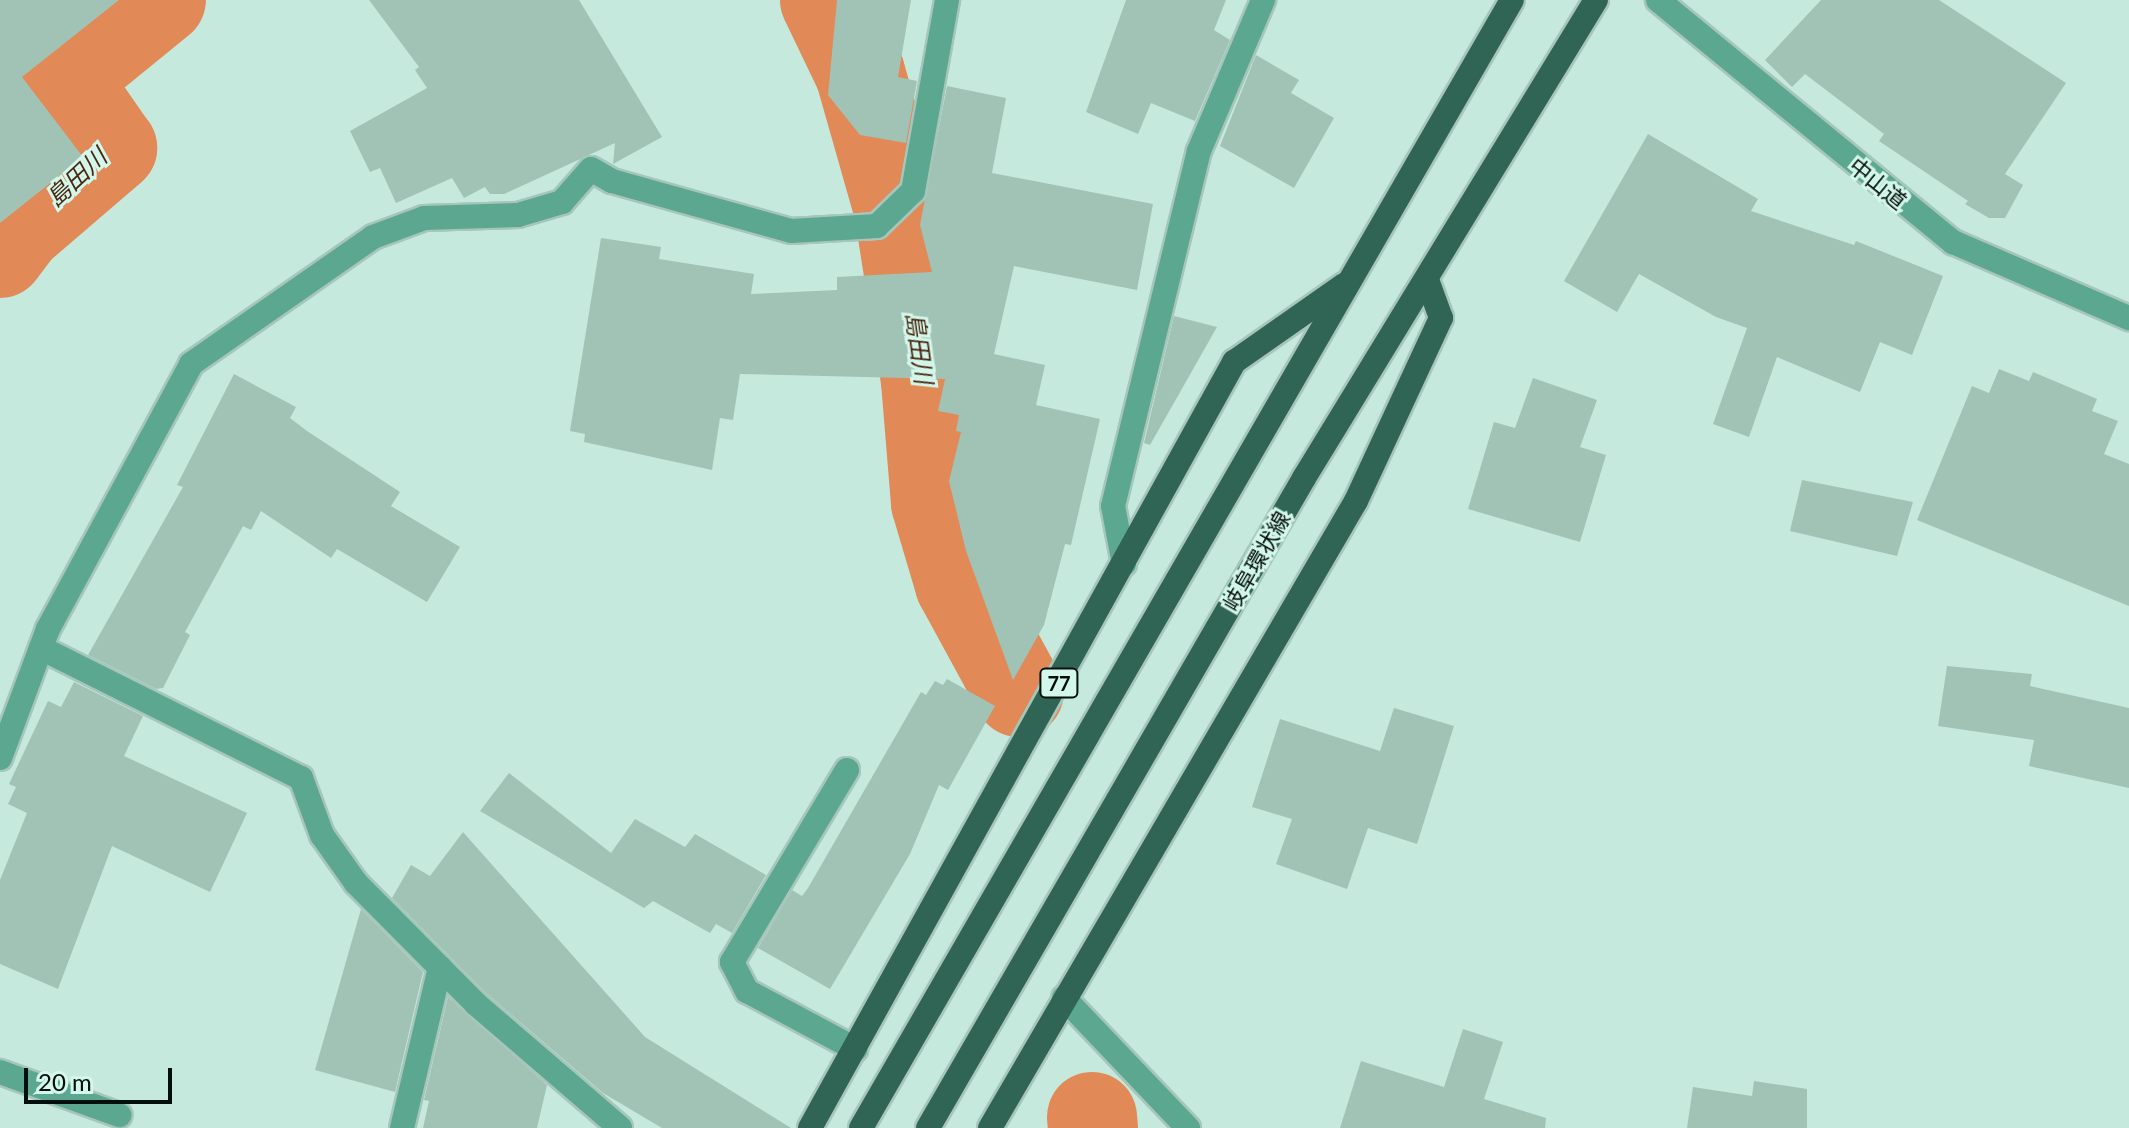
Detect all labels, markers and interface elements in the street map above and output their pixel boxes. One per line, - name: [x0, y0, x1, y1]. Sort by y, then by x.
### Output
- water label: 島田川: [40, 142, 112, 212]
- street label: 中山道: [1844, 152, 1912, 214]
- water label: 島田川: [901, 310, 939, 386]
- street label: 岐阜環状線: [1217, 507, 1295, 615]
- road number: 77: [1039, 667, 1079, 699]
- scale bar: [28, 1052, 176, 1102]
- text: 20 m: [38, 1067, 92, 1096]

